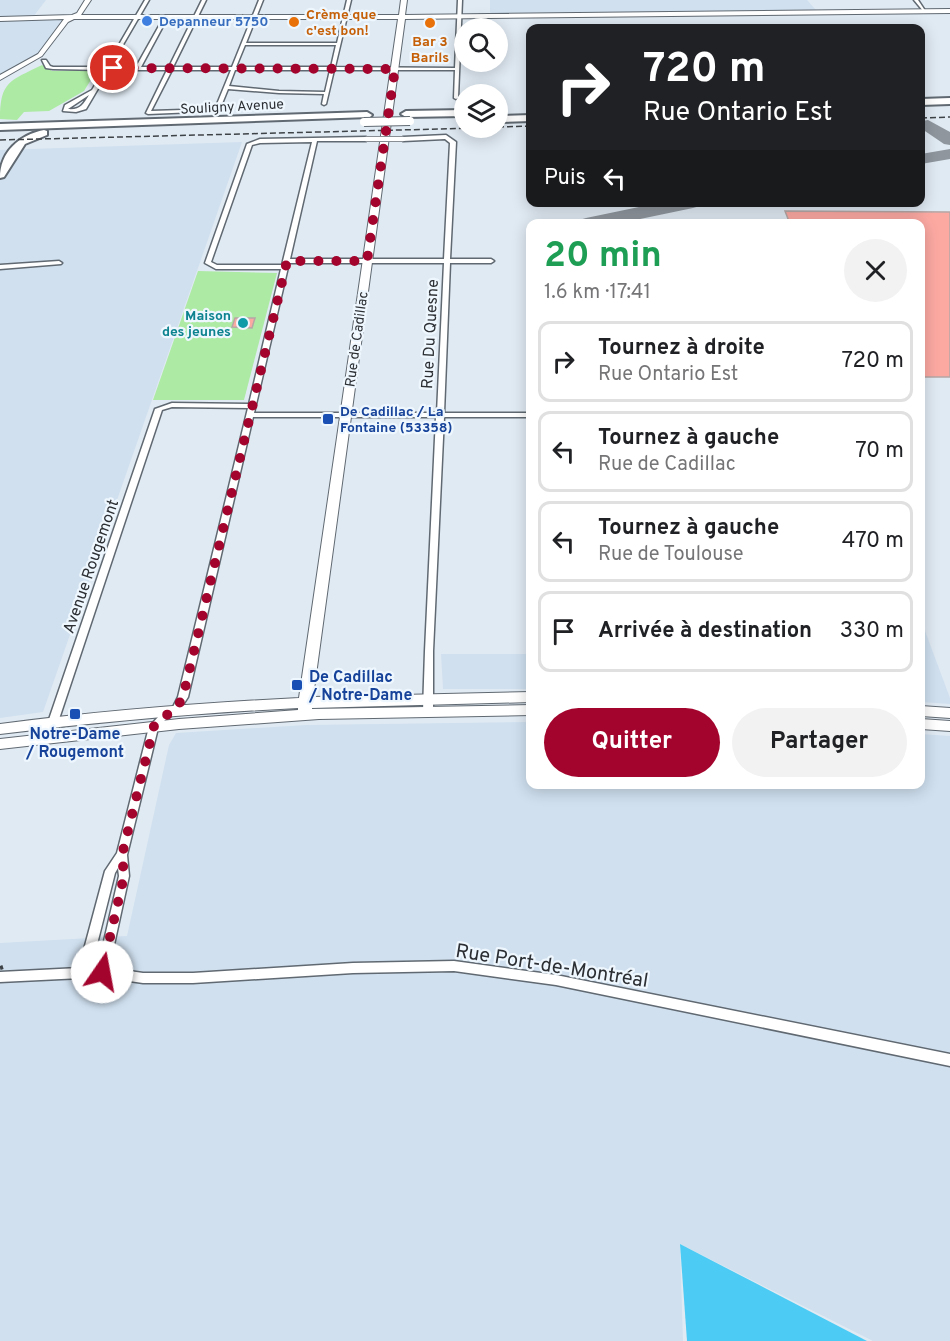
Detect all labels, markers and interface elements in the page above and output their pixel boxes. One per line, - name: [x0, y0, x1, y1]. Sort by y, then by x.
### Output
- place label: Crème que c'est bon!: [306, 7, 376, 40]
- marker: Depanneur 5750: [140, 14, 154, 28]
- place label: Depanneur 5750: [159, 14, 269, 31]
- marker: Crème que c'est bon!: [287, 15, 301, 29]
- marker: Bar 3 Barils: [423, 16, 437, 30]
- map controls: [454, 18, 508, 138]
- button: search: [454, 18, 508, 72]
- place label: Bar 3 Barils: [411, 34, 449, 67]
- pin: [87, 42, 138, 93]
- text: 720 m: [643, 44, 766, 97]
- icon: right: [544, 48, 622, 126]
- icon: arrive: [96, 51, 129, 84]
- button: layers: [454, 84, 508, 138]
- street label: Souligny Avenue: [180, 96, 284, 119]
- text: Rue Ontario Est: [643, 96, 833, 130]
- icon: left: [598, 162, 631, 195]
- text: Puis: [544, 165, 586, 192]
- text: 20 min: [544, 234, 662, 280]
- button: close: [844, 239, 907, 302]
- street label: Rue Du Quesne: [418, 279, 444, 389]
- text: 1.6 km · 17:41: [544, 280, 651, 306]
- street label: Rue de Cadillac: [342, 290, 373, 388]
- place label: Maison des jeunes: [162, 308, 231, 341]
- marker: Maison des jeunes: [236, 316, 250, 330]
- text: Tournez à droite: [598, 335, 765, 362]
- icon: right: [547, 345, 580, 378]
- text: 720 m: [841, 348, 904, 375]
- text: Rue Ontario Est: [598, 362, 738, 388]
- place label: De Cadillac / La Fontaine (53358): [340, 404, 453, 437]
- marker: De Cadillac / La Fontaine (53358): [321, 412, 335, 426]
- text: Tournez à gauche: [598, 425, 779, 452]
- icon: left: [547, 435, 580, 468]
- text: 70 m: [855, 438, 904, 465]
- text: Rue de Cadillac: [598, 452, 736, 478]
- street label: Avenue Rougemont: [60, 497, 124, 636]
- text: Tournez à gauche: [598, 515, 779, 542]
- icon: left: [547, 525, 580, 558]
- text: 470 m: [842, 528, 904, 555]
- text: Rue de Toulouse: [598, 542, 743, 568]
- icon: arrive: [547, 615, 580, 648]
- text: Arrivée à destination: [598, 618, 812, 645]
- text: 330 m: [840, 618, 904, 645]
- place label: De Cadillac / Notre-Dame: [308, 668, 412, 706]
- marker: De Cadillac / Notre-Dame: [290, 678, 304, 692]
- marker: Notre-Dame / Rougemont: [68, 707, 82, 721]
- button: Quitter: [544, 708, 720, 777]
- button: Partager: [732, 708, 907, 777]
- place label: Notre-Dame / Rougemont: [25, 725, 124, 763]
- street label: Rue Port-de-Montréal: [453, 939, 650, 995]
- position arrow: [70, 940, 134, 1004]

